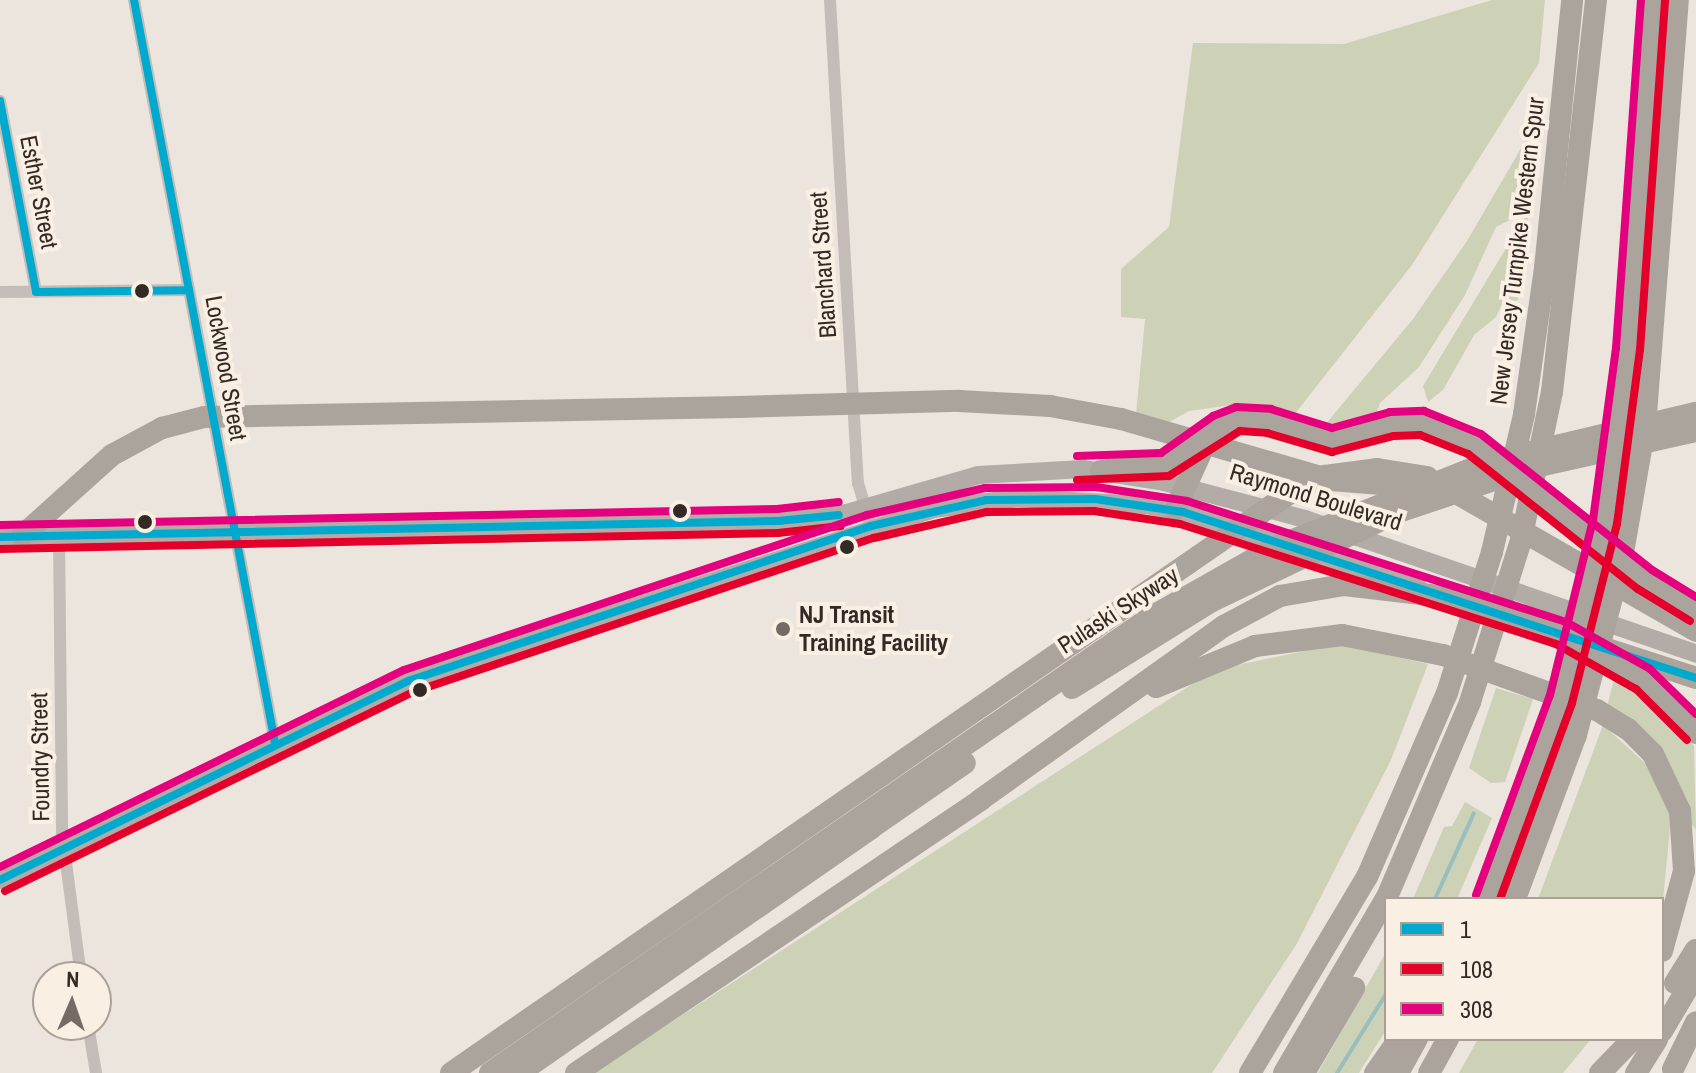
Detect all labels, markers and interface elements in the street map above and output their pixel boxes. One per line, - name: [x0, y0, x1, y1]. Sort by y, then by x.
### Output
- street label: New Jersey Turnpike Western Spur: [1484, 96, 1550, 406]
- street label: Esther Street: [14, 133, 64, 251]
- street label: Blanchard Street: [804, 191, 842, 339]
- unlabelled marker: [134, 283, 150, 299]
- street label: Lockwood Street: [199, 293, 253, 443]
- street label: Raymond Boulevard: [1227, 457, 1405, 537]
- unlabelled marker: [672, 503, 688, 519]
- unlabelled marker: [137, 514, 153, 530]
- unlabelled marker: [839, 539, 855, 555]
- street label: Pulaski Skyway: [1052, 560, 1184, 660]
- place label: NJ Transit Training Facility: [799, 601, 948, 657]
- marker: NJ Transit Training Facility: [774, 620, 792, 638]
- unlabelled marker: [412, 682, 428, 698]
- street label: Foundry Street: [24, 692, 56, 822]
- legend: [1384, 897, 1664, 1041]
- text: 1: [1460, 913, 1471, 945]
- text: 108: [1460, 953, 1493, 985]
- north arrow: [32, 961, 112, 1041]
- text: N: [66, 964, 80, 994]
- text: 308: [1460, 993, 1493, 1025]

